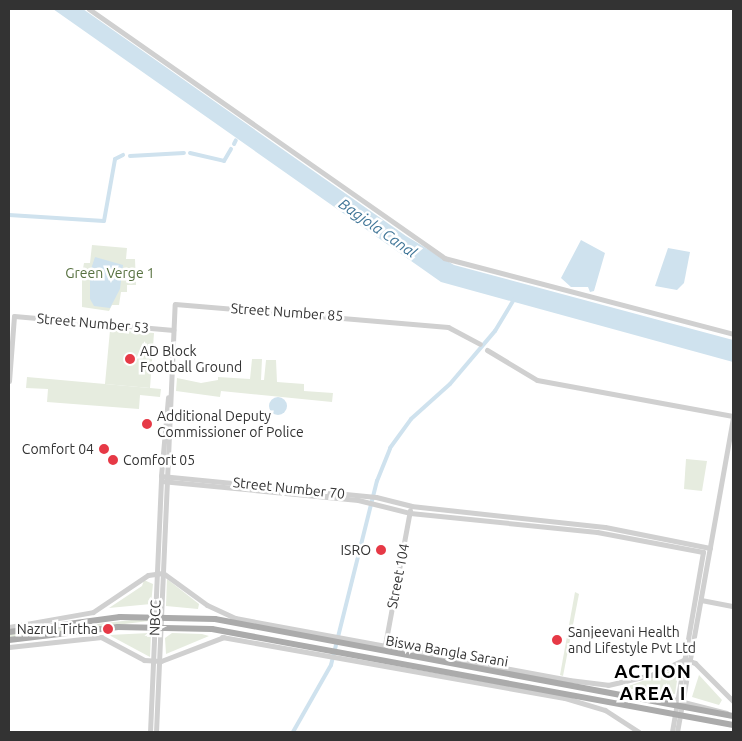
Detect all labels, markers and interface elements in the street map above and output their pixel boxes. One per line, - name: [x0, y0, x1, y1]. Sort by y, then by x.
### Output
- water label: Bagjola Canal: [336, 194, 420, 262]
- park label: Green Verge 1: [65, 265, 155, 281]
- street label: Street Number 85: [230, 300, 344, 324]
- street label: Street Number 53: [36, 310, 150, 336]
- place label: AD Block Football Ground: [140, 343, 242, 376]
- marker: AD Block Football Ground: [124, 353, 136, 365]
- place label: Additional Deputy Commissioner of Police: [157, 408, 304, 441]
- marker: Additional Deputy Commissioner of Police: [141, 418, 153, 430]
- place label: Comfort 04: [22, 441, 94, 457]
- marker: Comfort 04: [98, 443, 110, 455]
- place label: Comfort 05: [123, 452, 195, 468]
- marker: Comfort 05: [107, 454, 119, 466]
- street label: Street Number 70: [232, 474, 346, 502]
- place label: ISRO: [341, 542, 371, 558]
- street label: Street 104: [383, 542, 413, 610]
- marker: ISRO: [375, 544, 387, 556]
- street label: NBCC: [146, 600, 164, 636]
- place label: Nazrul Tirtha: [17, 621, 98, 637]
- marker: Nazrul Tirtha: [102, 623, 114, 635]
- place label: Sanjeevani Health and Lifestyle Pvt Ltd: [568, 624, 696, 656]
- street label: Biswa Bangla Sarani: [384, 632, 510, 670]
- marker: Sanjeevani Health and Lifestyle Pvt Ltd: [550, 633, 564, 647]
- district label: ACTION AREA I: [613, 661, 693, 705]

